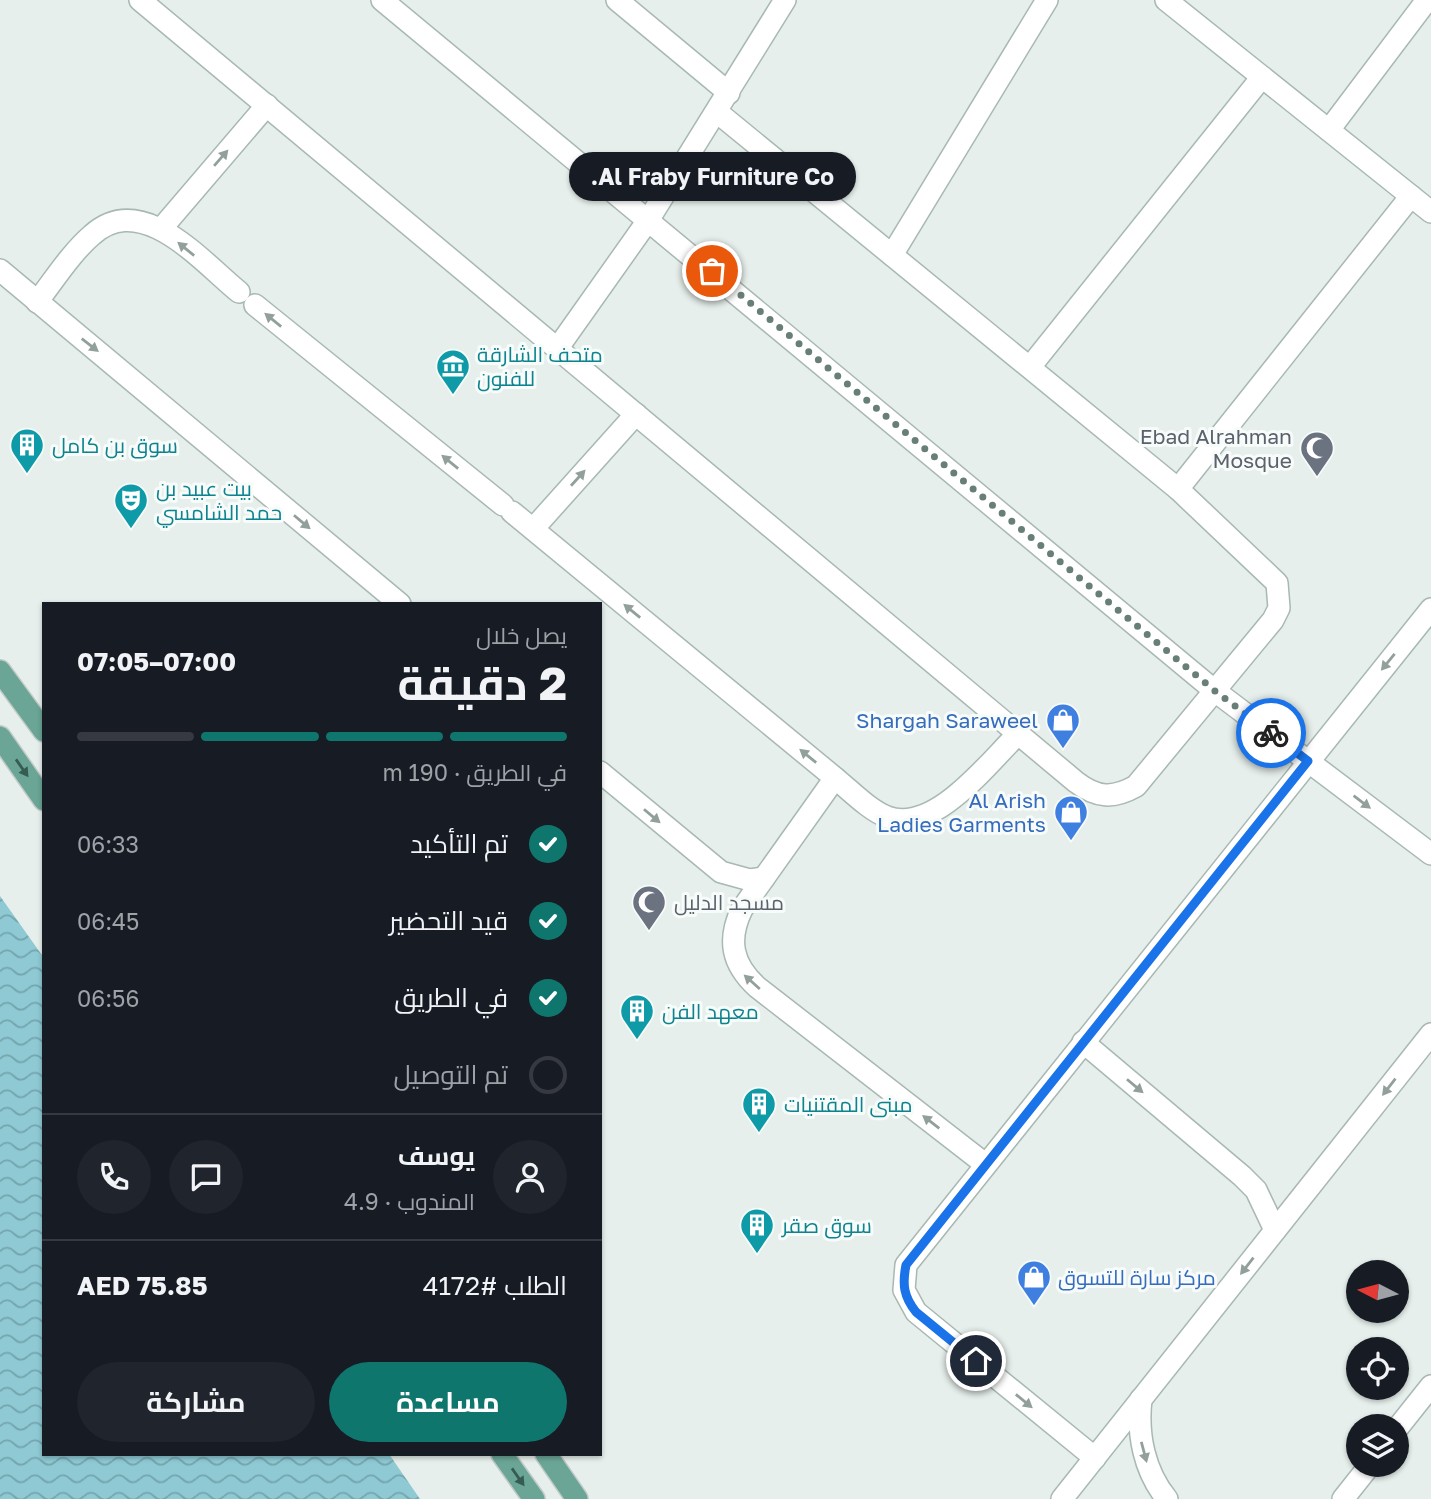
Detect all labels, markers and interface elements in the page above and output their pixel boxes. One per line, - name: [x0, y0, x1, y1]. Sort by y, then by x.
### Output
- one-way arrow: [213, 150, 228, 167]
- callout: Al Fraby Furniture Co.: [568, 152, 856, 201]
- text: Al Fraby Furniture Co.: [591, 162, 834, 190]
- one-way arrow: [177, 241, 195, 256]
- pin: [682, 241, 742, 301]
- icon: bag: [693, 252, 731, 290]
- one-way arrow: [265, 312, 283, 327]
- one-way arrow: [81, 338, 99, 352]
- place label: متحف الشارقة للفنون: [477, 341, 603, 392]
- museum icon: متحف الشارقة للفنون: [434, 347, 472, 396]
- place label: Ebad Alrahman Mosque: [1140, 423, 1292, 473]
- building icon: سوق بن كامل: [8, 426, 46, 475]
- mosque icon: Ebad Alrahman Mosque: [1298, 429, 1336, 478]
- place label: سوق بن كامل: [52, 432, 178, 459]
- one-way arrow: [442, 455, 460, 470]
- one-way arrow: [570, 469, 586, 487]
- place label: بيت عبيد بن حمد الشامسي: [156, 475, 282, 528]
- theatre icon: بيت عبيد بن حمد الشامسي: [112, 481, 150, 530]
- one-way arrow: [294, 514, 311, 529]
- one-way arrow: [624, 604, 641, 619]
- text: يصل خلال: [476, 621, 567, 649]
- text: 07:00–07:05: [77, 646, 236, 677]
- one-way arrow: [1381, 654, 1396, 671]
- text: 2 دقيقة: [397, 655, 567, 710]
- courier: [1236, 698, 1306, 768]
- shop icon: Shargah Saraweel: [1044, 701, 1082, 750]
- place label: Shargah Saraweel: [856, 707, 1038, 733]
- icon: bike: [1252, 714, 1290, 752]
- one-way arrow: [799, 748, 817, 763]
- text: في الطريق · 190 m: [382, 758, 567, 786]
- one-way arrow: [15, 759, 29, 777]
- place label: Al Arish Ladies Garments: [877, 787, 1046, 837]
- shop icon: Al Arish Ladies Garments: [1052, 793, 1090, 842]
- one-way arrow: [1353, 795, 1371, 809]
- one-way arrow: [644, 808, 661, 823]
- icon: check: [529, 825, 567, 863]
- text: تم التأكيد: [410, 828, 508, 859]
- text: 06:33: [77, 830, 139, 858]
- mosque icon: مسجد الدليل: [630, 883, 668, 932]
- place label: مسجد الدليل: [674, 889, 784, 916]
- icon: check: [529, 902, 567, 940]
- text: قيد التحضير: [389, 905, 508, 936]
- text: 06:45: [77, 907, 139, 935]
- one-way arrow: [743, 974, 761, 990]
- icon: check: [529, 979, 567, 1017]
- text: في الطريق: [394, 982, 508, 1013]
- text: 06:56: [77, 984, 139, 1012]
- building icon: معهد الفن: [618, 992, 656, 1041]
- place label: معهد الفن: [662, 998, 759, 1025]
- text: تم التوصيل: [393, 1059, 508, 1090]
- one-way arrow: [1126, 1078, 1144, 1094]
- one-way arrow: [1381, 1078, 1396, 1096]
- building icon: مبنى المقتنيات: [740, 1085, 778, 1134]
- place label: مبنى المقتنيات: [784, 1091, 913, 1118]
- one-way arrow: [923, 1114, 941, 1129]
- button: phone: [77, 1140, 151, 1214]
- button: chat: [169, 1140, 243, 1214]
- text: يوسف: [398, 1140, 475, 1171]
- button: person: [493, 1140, 567, 1214]
- text: المندوب · 4.9: [344, 1187, 475, 1215]
- building icon: سوق صقر: [738, 1206, 776, 1255]
- place label: سوق صقر: [781, 1212, 872, 1239]
- one-way arrow: [1240, 1256, 1255, 1274]
- shop icon: مركز سارة للتسوق: [1015, 1258, 1053, 1307]
- north arrow: [1346, 1260, 1409, 1323]
- map controls: [1346, 1260, 1409, 1477]
- place label: مركز سارة للتسوق: [1058, 1264, 1216, 1291]
- text: AED 75.85: [77, 1270, 208, 1301]
- text: الطلب #4172: [423, 1270, 567, 1301]
- pin: [946, 1331, 1006, 1391]
- button: locate: [1346, 1337, 1409, 1400]
- icon: home: [957, 1342, 995, 1380]
- button: مشاركة: [77, 1362, 315, 1442]
- button: مساعدة: [329, 1362, 567, 1442]
- one-way arrow: [1016, 1393, 1033, 1408]
- button: layers: [1346, 1414, 1409, 1477]
- one-way arrow: [1139, 1441, 1150, 1463]
- one-way arrow: [511, 1468, 525, 1486]

